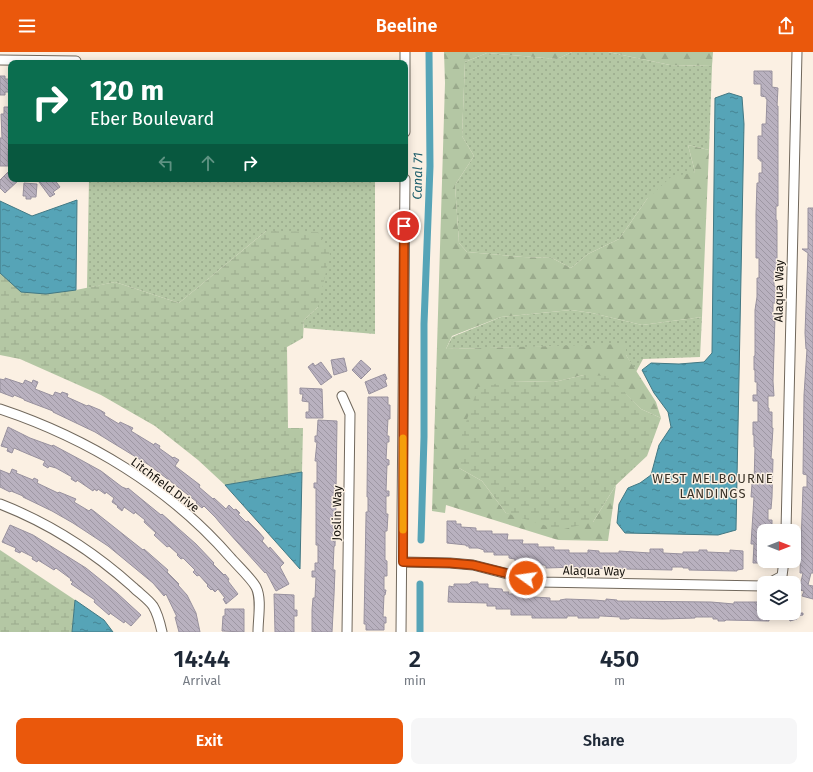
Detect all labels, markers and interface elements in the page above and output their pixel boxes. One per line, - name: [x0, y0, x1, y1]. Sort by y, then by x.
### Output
- icon: menu: [16, 15, 38, 37]
- text: Beeline: [376, 15, 437, 37]
- icon: share: [775, 15, 797, 37]
- text: 120 m: [90, 74, 164, 107]
- icon: right: [24, 76, 76, 128]
- text: Eber Boulevard: [90, 108, 214, 130]
- icon: left: [155, 152, 177, 174]
- icon: ahead: [197, 152, 219, 174]
- icon: right: [239, 152, 261, 174]
- water label: Canal 71: [410, 152, 425, 200]
- pin: [387, 209, 421, 243]
- icon: arrive: [393, 215, 415, 237]
- street label: Alaqua Way: [771, 260, 787, 322]
- street label: Litchfield Drive: [128, 455, 202, 515]
- district label: WEST MELBOURNE LANDINGS: [652, 471, 774, 501]
- street label: Joslin Way: [330, 485, 344, 541]
- north arrow: [757, 524, 801, 568]
- map controls: [757, 524, 801, 620]
- position arrow: [505, 557, 547, 599]
- street label: Alaqua Way: [563, 563, 625, 579]
- button: layers: [757, 576, 801, 620]
- text: 14:44: [174, 645, 230, 673]
- text: 2: [409, 645, 421, 673]
- text: 450: [600, 645, 639, 673]
- text: Arrival: [183, 673, 221, 688]
- text: min: [404, 673, 426, 688]
- text: m: [614, 673, 625, 688]
- button: Exit: [16, 718, 403, 764]
- button: Share: [411, 718, 797, 764]

